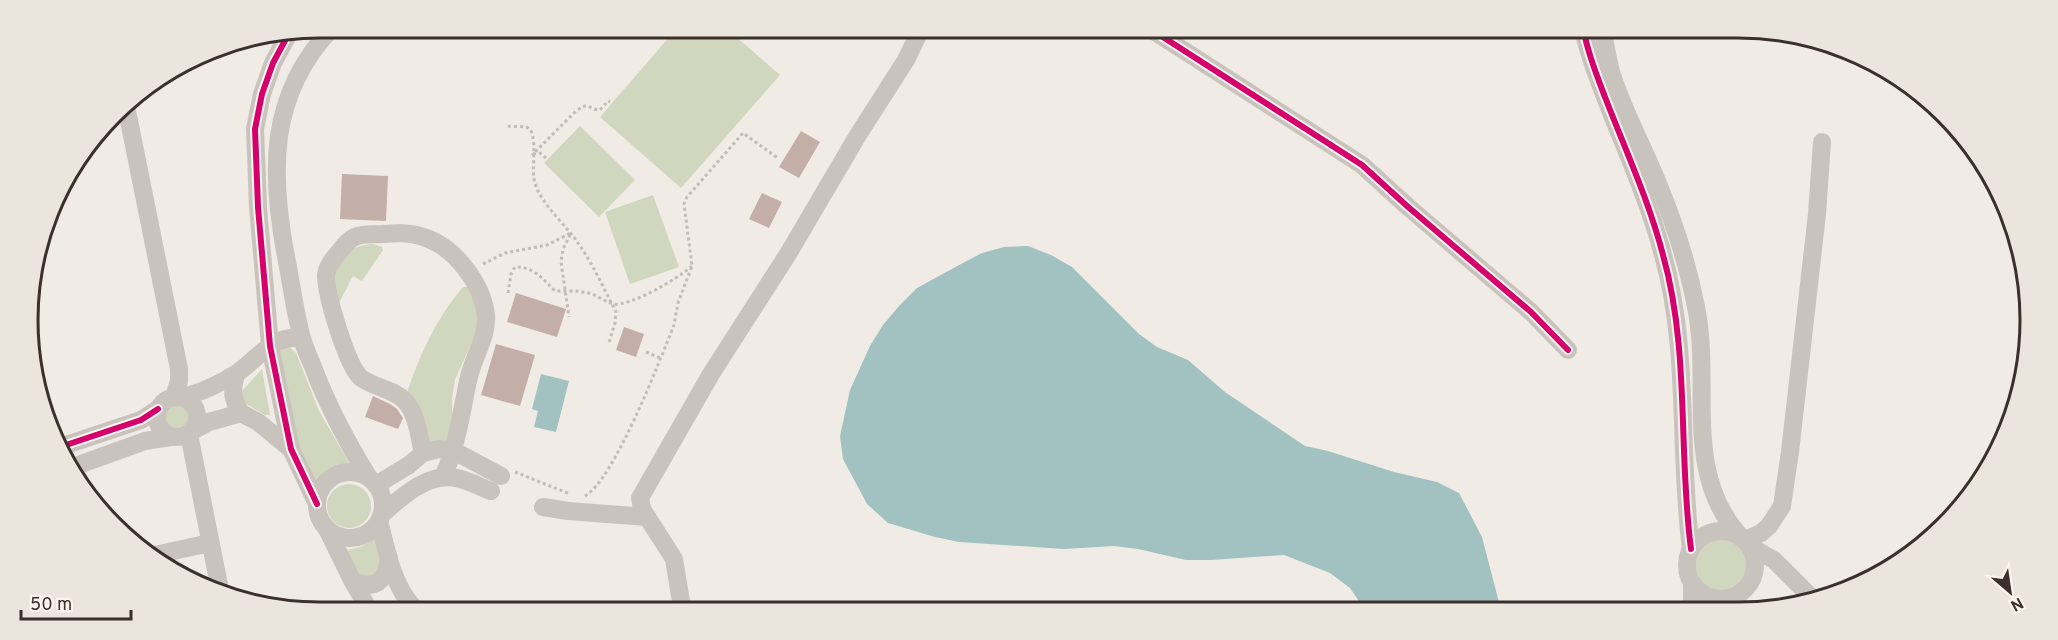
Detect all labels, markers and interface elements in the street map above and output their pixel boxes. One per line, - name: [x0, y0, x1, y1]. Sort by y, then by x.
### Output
- north arrow: [1980, 562, 2040, 622]
- scale bar: [21, 583, 130, 621]
- text: N: [2006, 592, 2026, 615]
- text: 50 m: [30, 594, 72, 617]

